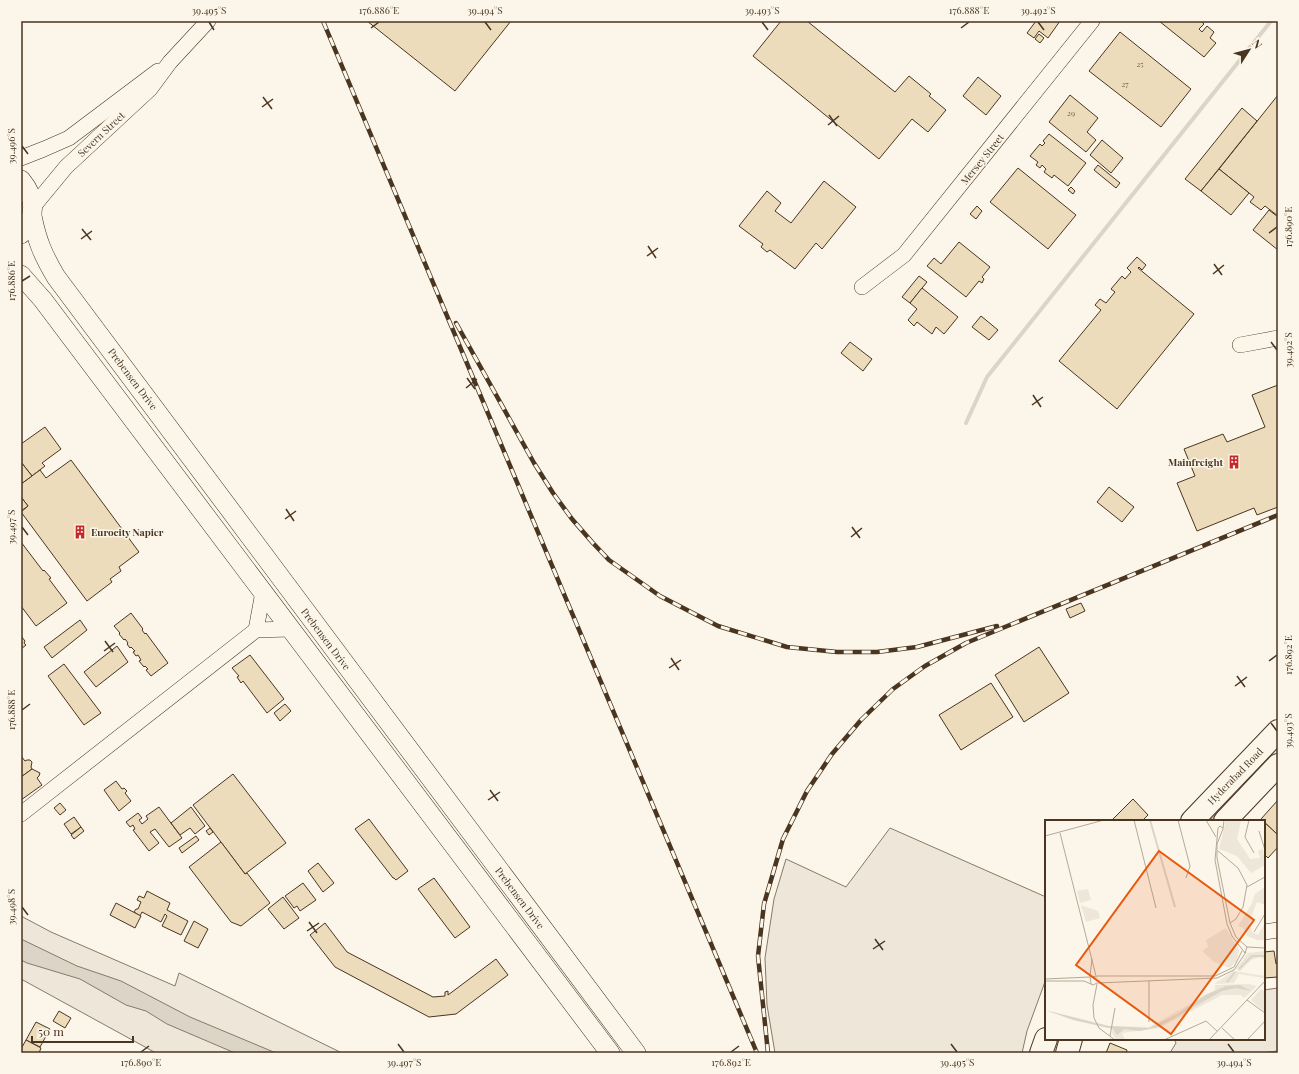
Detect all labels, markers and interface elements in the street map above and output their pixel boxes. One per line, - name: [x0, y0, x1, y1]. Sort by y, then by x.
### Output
- text: 39.495°S: [192, 3, 226, 17]
- text: 176.886°E: [359, 3, 399, 17]
- text: 39.494°S: [467, 3, 503, 17]
- text: 39.493°S: [744, 3, 780, 17]
- text: 176.888°E: [949, 3, 989, 17]
- text: 39.492°S: [1020, 3, 1056, 17]
- north arrow: [1229, 30, 1269, 70]
- text: N: [1249, 36, 1266, 51]
- house number: 25: [1136, 58, 1144, 69]
- house number: 27: [1121, 78, 1129, 89]
- house number: 29: [1067, 107, 1075, 118]
- street label: Severn Street: [74, 108, 128, 160]
- text: 39.496°S: [4, 128, 18, 164]
- street label: Mersey Street: [957, 130, 1007, 187]
- text: 176.890°E: [1281, 207, 1295, 247]
- text: 176.886°E: [4, 261, 18, 301]
- text: 39.492°S: [1281, 332, 1295, 368]
- street label: Prebensen Drive: [105, 345, 161, 413]
- building icon: Mainfreight: [1226, 454, 1242, 470]
- place label: Mainfreight: [1168, 455, 1223, 469]
- text: 39.497°S: [4, 510, 18, 544]
- building icon: Eurocity Napier: [72, 524, 88, 540]
- place label: Eurocity Napier: [91, 525, 164, 539]
- street label: Prebensen Drive: [298, 605, 354, 673]
- text: 176.892°E: [1281, 635, 1295, 675]
- text: 176.888°E: [4, 690, 18, 730]
- text: 39.493°S: [1281, 713, 1295, 749]
- street label: Hyderabad Road: [1204, 744, 1266, 808]
- inset map: [1045, 820, 1265, 1040]
- street label: Prebensen Drive: [492, 864, 548, 932]
- text: 39.498°S: [4, 889, 18, 925]
- scale bar: [32, 1018, 133, 1044]
- text: 50 m: [38, 1023, 64, 1039]
- text: 176.890°E: [121, 1055, 161, 1069]
- text: 39.497°S: [387, 1055, 421, 1069]
- text: 176.892°E: [711, 1055, 751, 1069]
- text: 39.495°S: [940, 1055, 974, 1069]
- text: 39.494°S: [1216, 1055, 1252, 1069]

